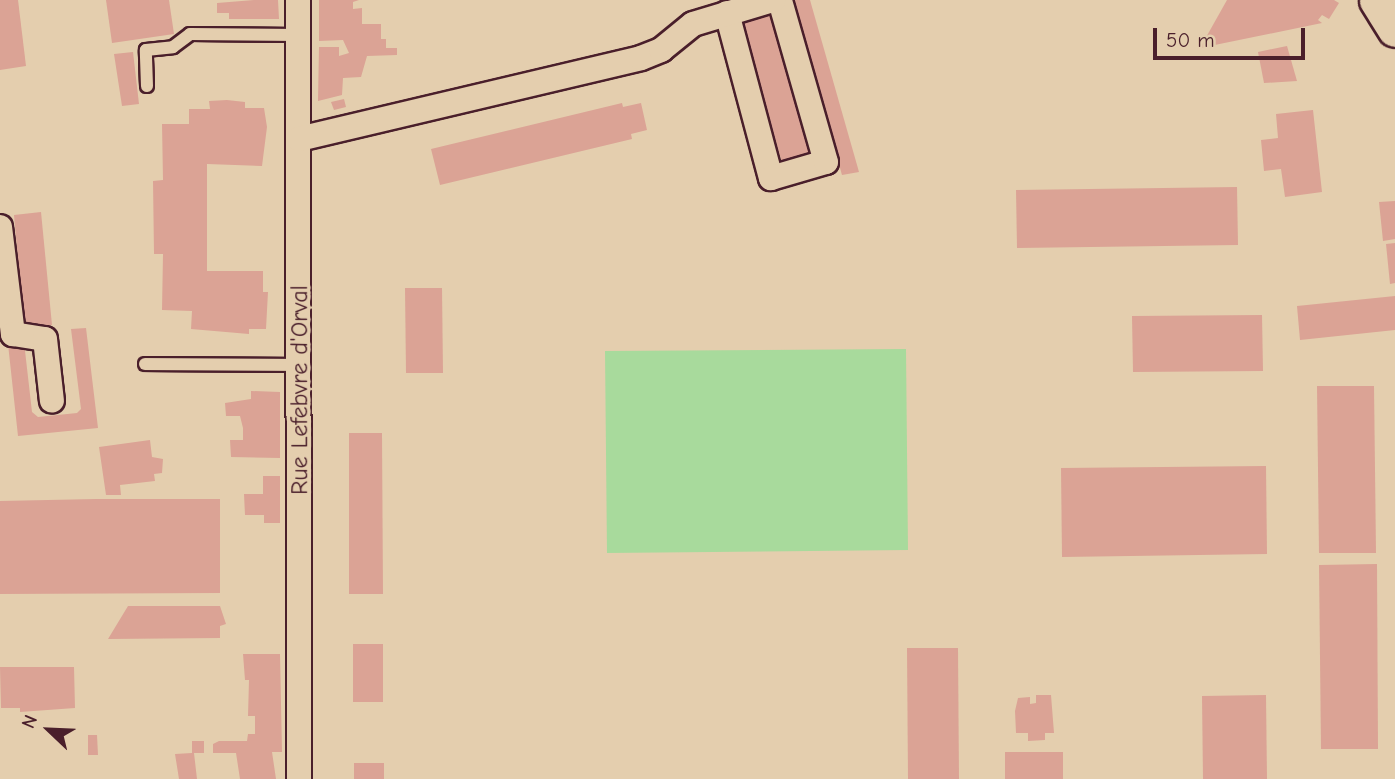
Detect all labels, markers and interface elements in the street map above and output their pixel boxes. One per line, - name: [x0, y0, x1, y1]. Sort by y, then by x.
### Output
- scale bar: [1157, 14, 1309, 58]
- text: 50 m: [1166, 28, 1215, 52]
- street label: Rue Lefebvre d'Orval: [286, 285, 314, 495]
- north arrow: [14, 695, 84, 765]
- text: N: [17, 712, 42, 732]

